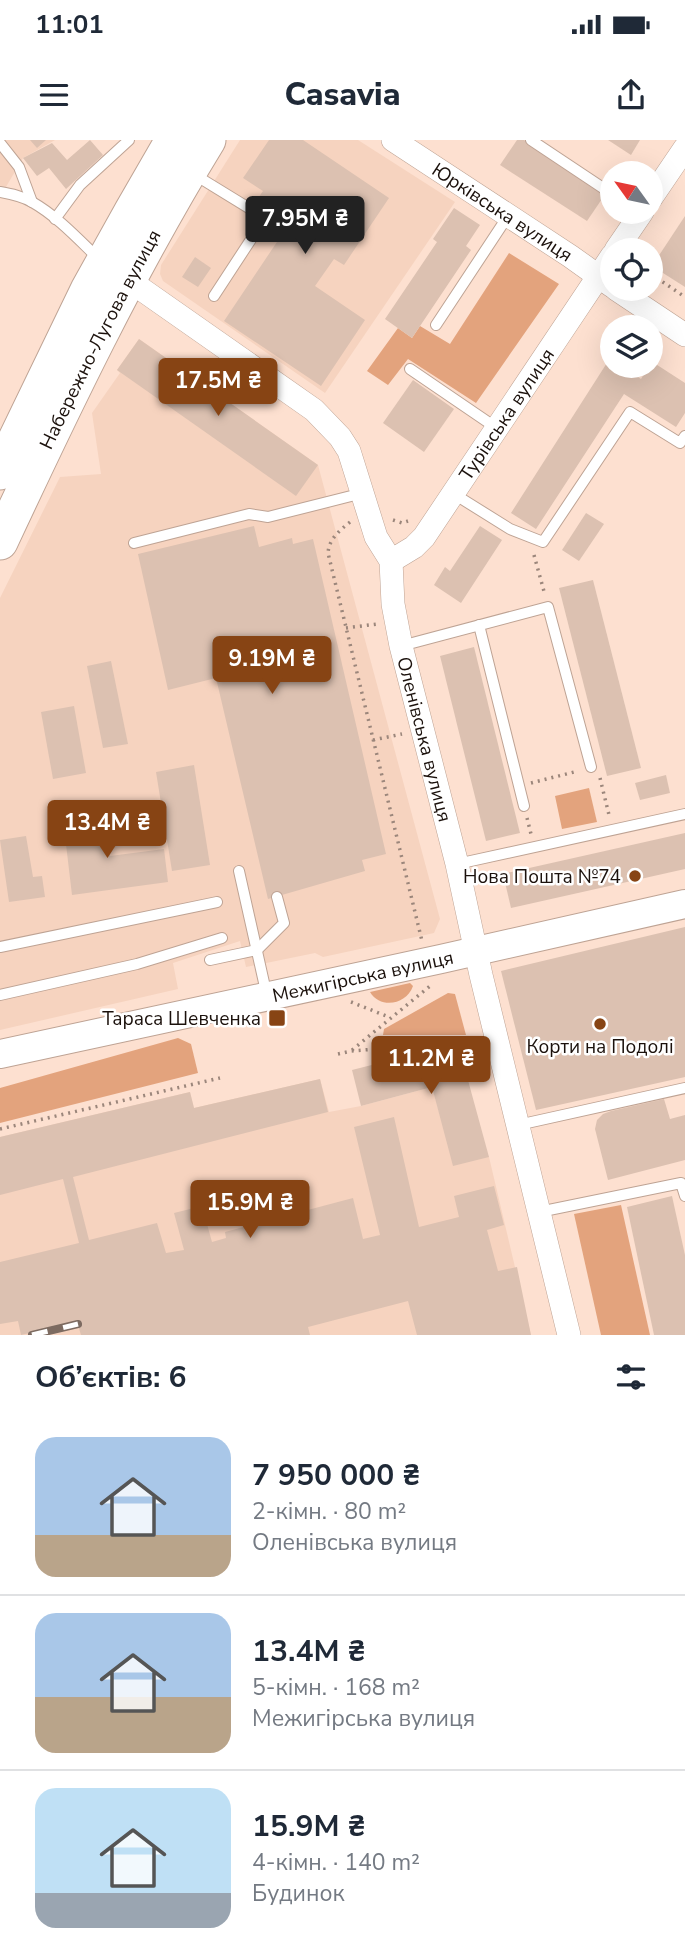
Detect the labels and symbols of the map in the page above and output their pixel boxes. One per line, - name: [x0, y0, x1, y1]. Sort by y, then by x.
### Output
- street label: Юрківська вулиця: [427, 157, 577, 268]
- north arrow: [600, 161, 663, 224]
- pin: 7.95M ₴: [240, 197, 370, 256]
- street label: Набережно-Лугова вулиця: [34, 225, 167, 454]
- street label: Турівська вулиця: [453, 343, 561, 486]
- pin: 17.5M ₴: [153, 358, 283, 418]
- pin: 9.19M ₴: [207, 636, 337, 696]
- street label: Оленівська вулиця: [390, 654, 458, 825]
- pin: 13.4M ₴: [42, 800, 172, 860]
- place label: Нова Пошта №74: [463, 864, 621, 890]
- marker: Нова Пошта №74: [627, 868, 643, 884]
- street label: Межигірська вулиця: [270, 945, 456, 1009]
- place label: Тараса Шевченка: [102, 1006, 261, 1032]
- marker: Тараса Шевченка: [267, 1008, 287, 1028]
- marker: Корти на Подолі: [592, 1016, 608, 1032]
- place label: Корти на Подолі: [526, 1034, 674, 1060]
- pin: 11.2M ₴: [366, 1037, 496, 1096]
- pin: 15.9M ₴: [185, 1180, 315, 1240]

